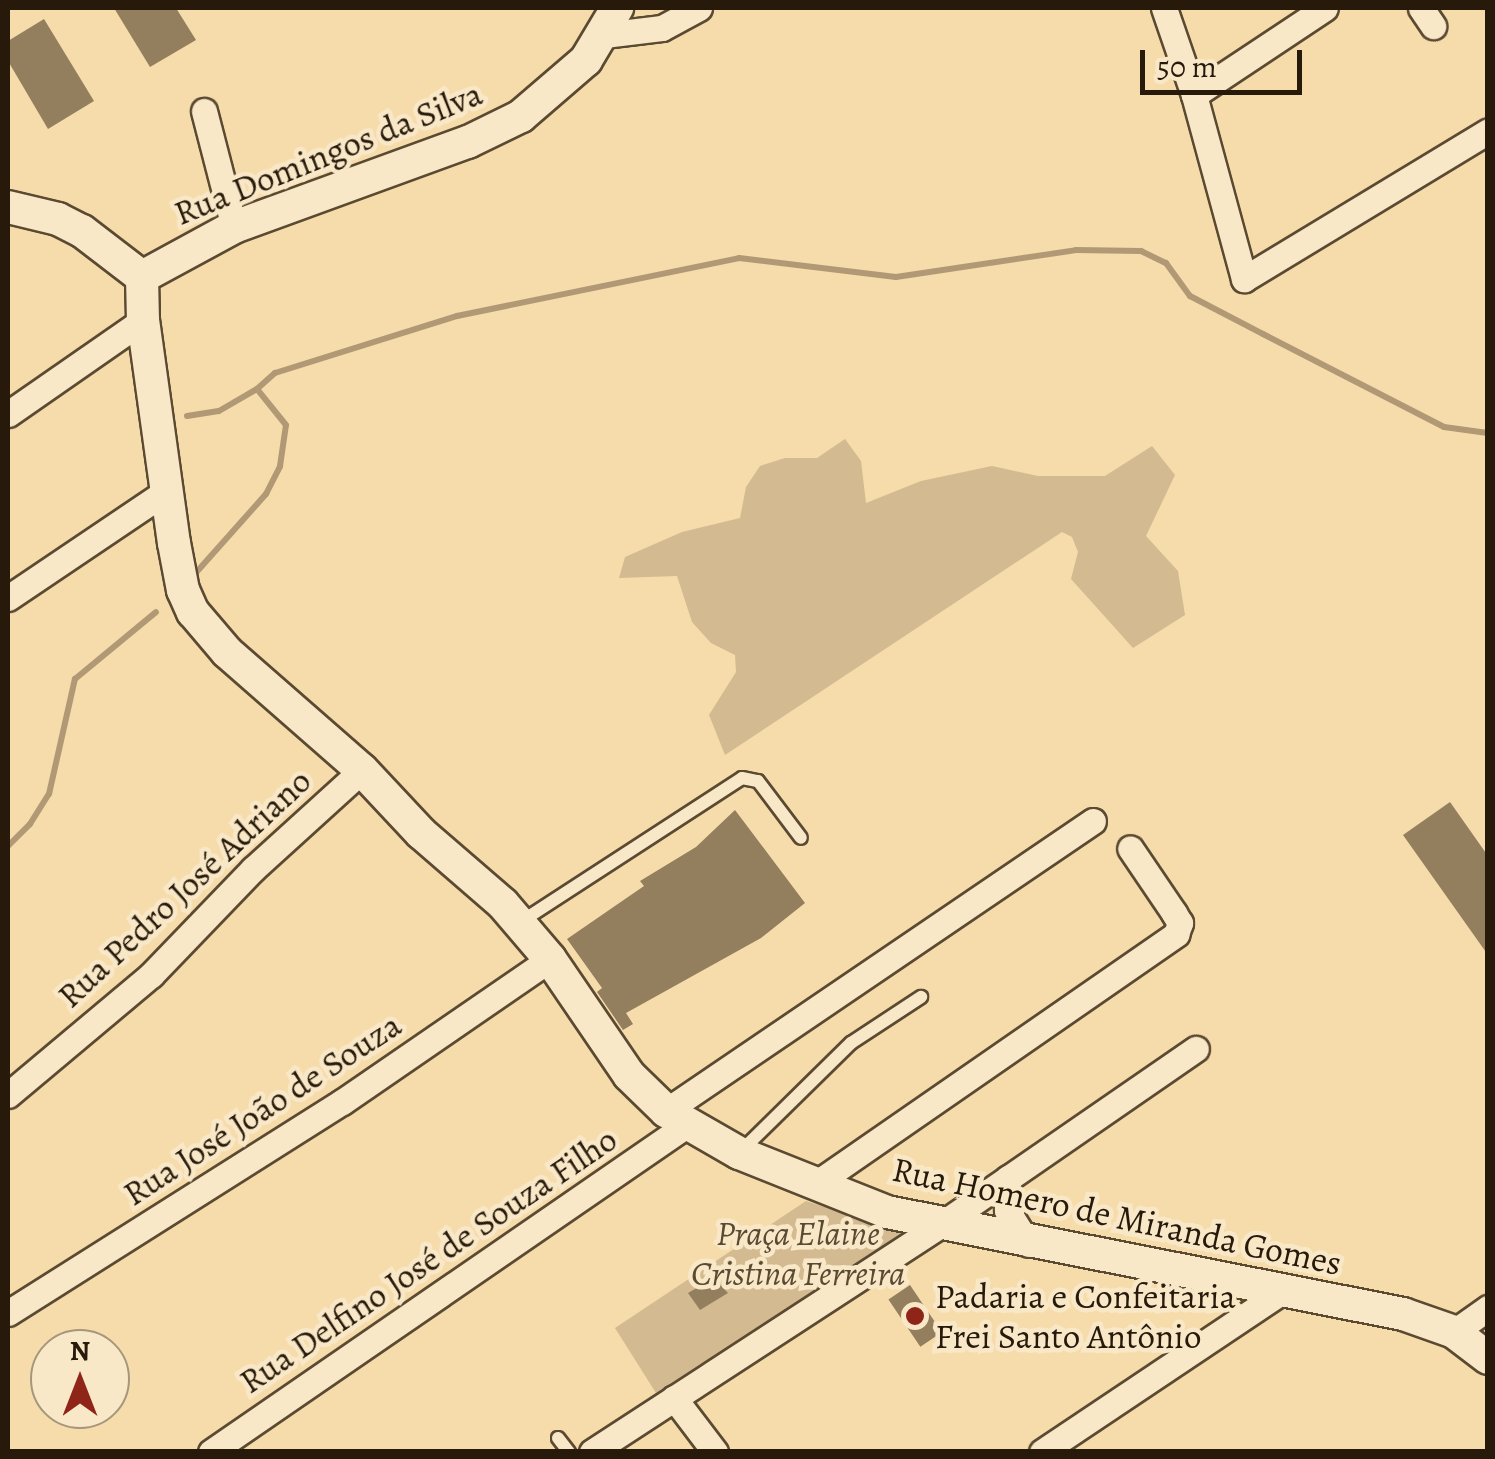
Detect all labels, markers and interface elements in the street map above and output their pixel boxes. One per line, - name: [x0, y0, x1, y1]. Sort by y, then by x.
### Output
- scale bar: [1145, 30, 1308, 92]
- text: 50 m: [1157, 47, 1217, 87]
- street label: Rua Domingos da Silva: [168, 72, 488, 234]
- street label: Rua Pedro José Adriano: [49, 760, 319, 1016]
- street label: Rua José João de Souza: [115, 1003, 409, 1215]
- street label: Rua Delfino José de Souza Filho: [231, 1118, 625, 1402]
- street label: Rua Homero de Miranda Gomes: [889, 1148, 1345, 1284]
- park label: Praça Elaine Cristina Ferreira: [691, 1212, 905, 1294]
- place label: Padaria e Confeitaria Frei Santo Antônio: [935, 1275, 1236, 1357]
- marker: Padaria e Confeitaria Frei Santo Antônio: [904, 1305, 926, 1327]
- north arrow: [30, 1329, 130, 1429]
- text: N: [70, 1332, 90, 1370]

